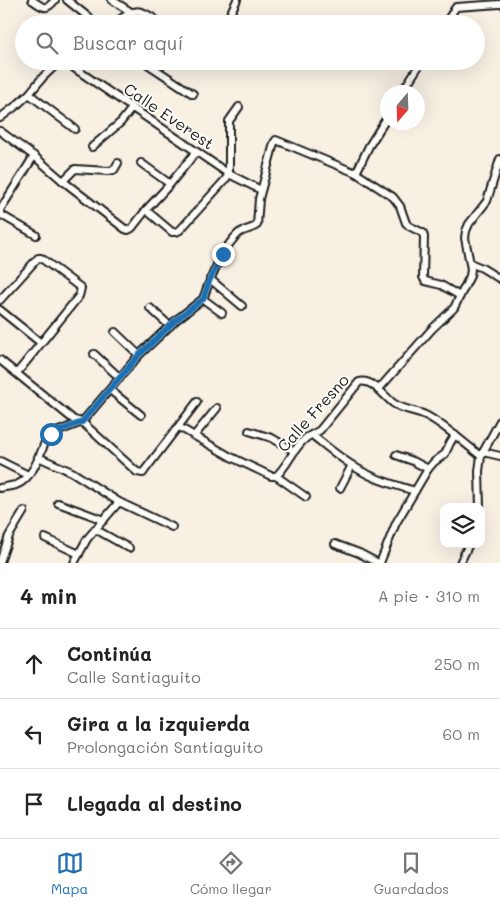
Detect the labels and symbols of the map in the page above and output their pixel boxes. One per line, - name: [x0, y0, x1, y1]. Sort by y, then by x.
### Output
- street label: Calle Everest: [120, 78, 219, 154]
- north arrow: [380, 85, 425, 130]
- route end: [212, 243, 235, 266]
- street label: Calle Fresno: [272, 369, 353, 456]
- route start: [40, 423, 63, 446]

